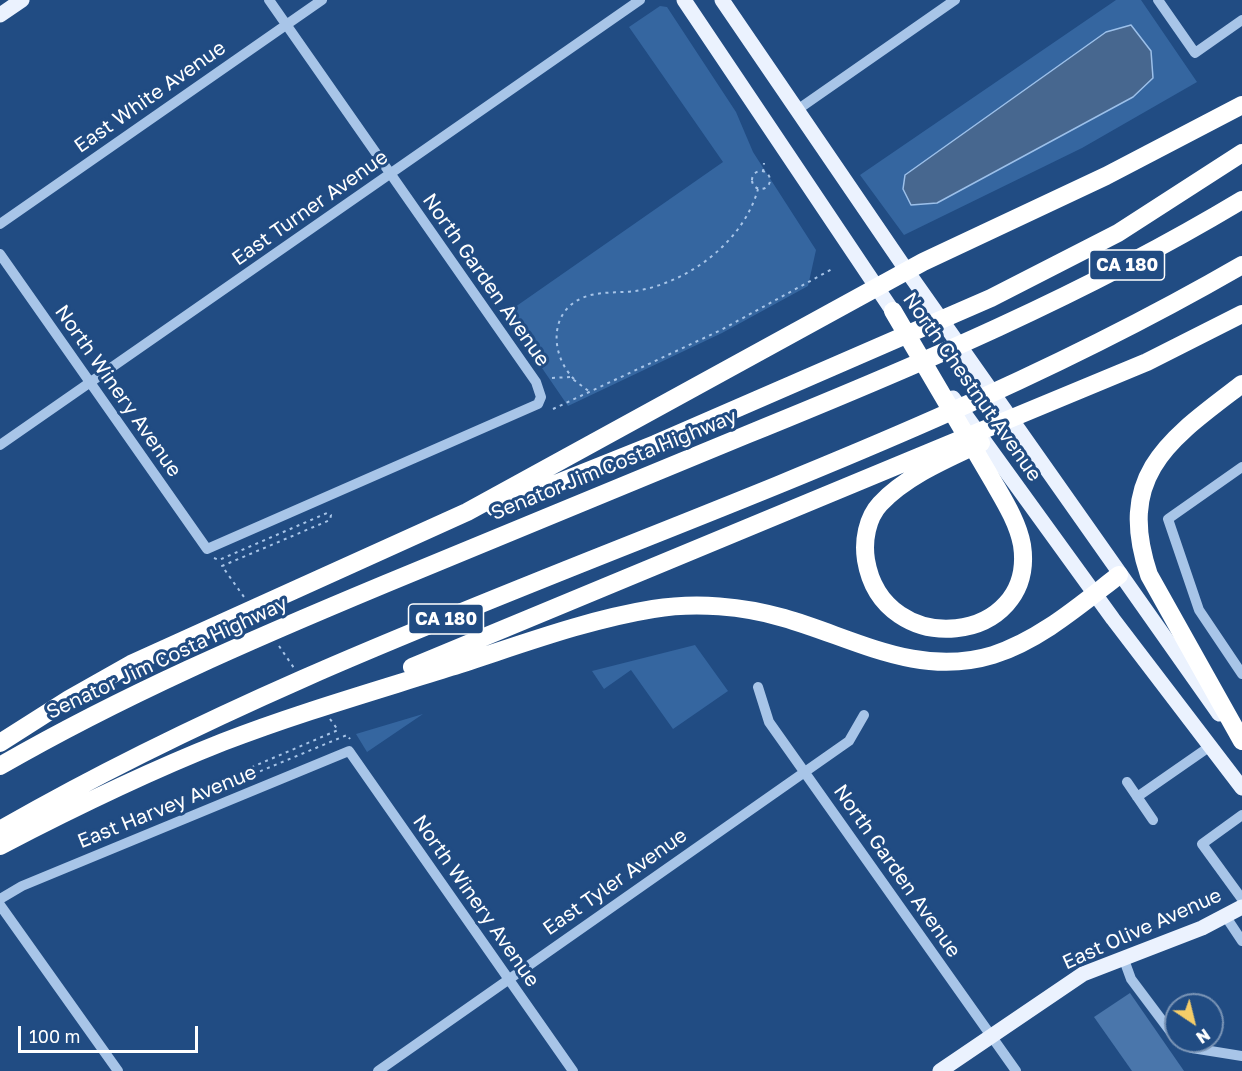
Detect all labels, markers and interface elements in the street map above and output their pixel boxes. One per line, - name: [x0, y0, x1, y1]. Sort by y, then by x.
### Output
- street label: East White Avenue: [70, 36, 230, 158]
- street label: East Turner Avenue: [227, 145, 393, 271]
- street label: North Garden Avenue: [417, 189, 555, 371]
- road number: CA 180: [1090, 250, 1164, 280]
- street label: North Chestnut Avenue: [898, 288, 1046, 486]
- street label: North Winery Avenue: [50, 300, 186, 482]
- street label: Senator Jim Costa Highway: [488, 405, 740, 525]
- street label: Senator Jim Costa Highway: [43, 592, 291, 724]
- road number: CA 180: [408, 604, 484, 634]
- street label: East Harvey Avenue: [74, 760, 260, 854]
- street label: North Garden Avenue: [828, 780, 966, 962]
- street label: North Winery Avenue: [408, 810, 544, 992]
- street label: East Tyler Avenue: [538, 823, 692, 941]
- street label: East Olive Avenue: [1059, 883, 1225, 975]
- north arrow: [1164, 993, 1224, 1053]
- scale bar: [21, 1014, 201, 1052]
- text: N: [1192, 1024, 1214, 1048]
- text: 100 m: [29, 1025, 80, 1047]

